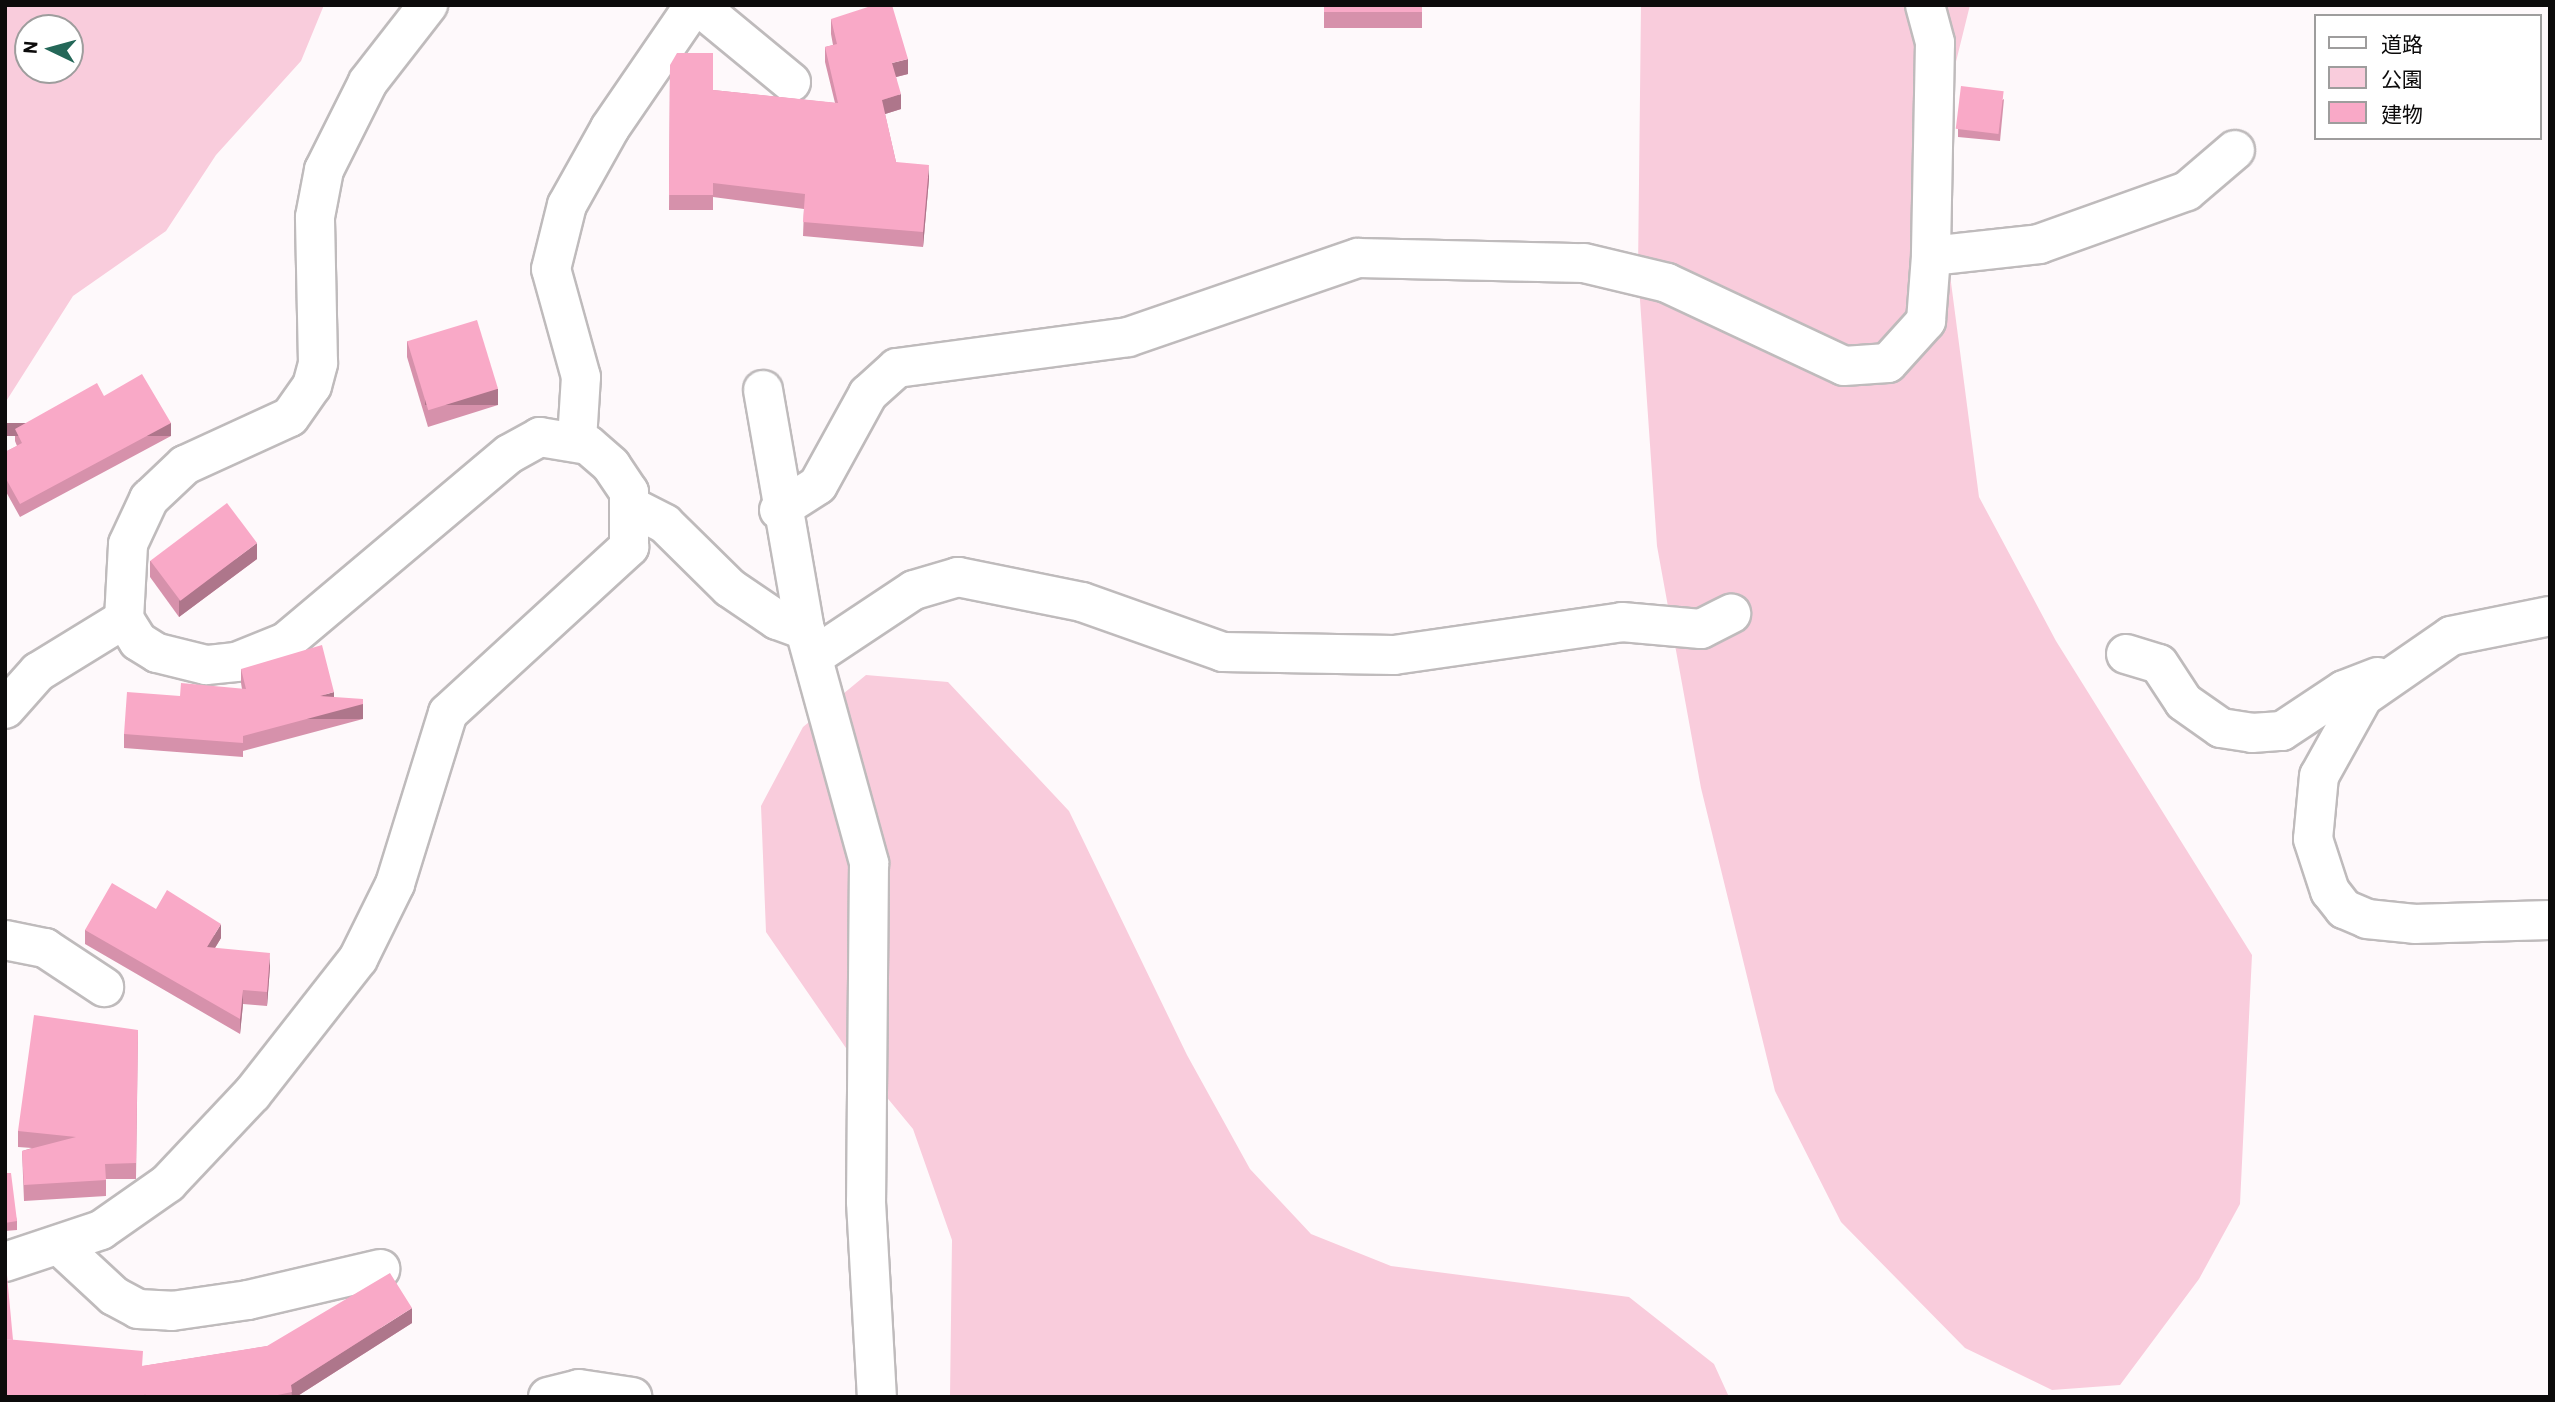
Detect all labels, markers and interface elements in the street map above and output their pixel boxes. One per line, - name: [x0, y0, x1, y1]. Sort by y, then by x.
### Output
- north arrow: [14, 14, 84, 84]
- legend: [2314, 14, 2541, 140]
- text: 道路: [2381, 31, 2423, 56]
- text: N: [18, 40, 42, 55]
- text: 公園: [2381, 66, 2423, 91]
- text: 建物: [2381, 101, 2423, 126]

